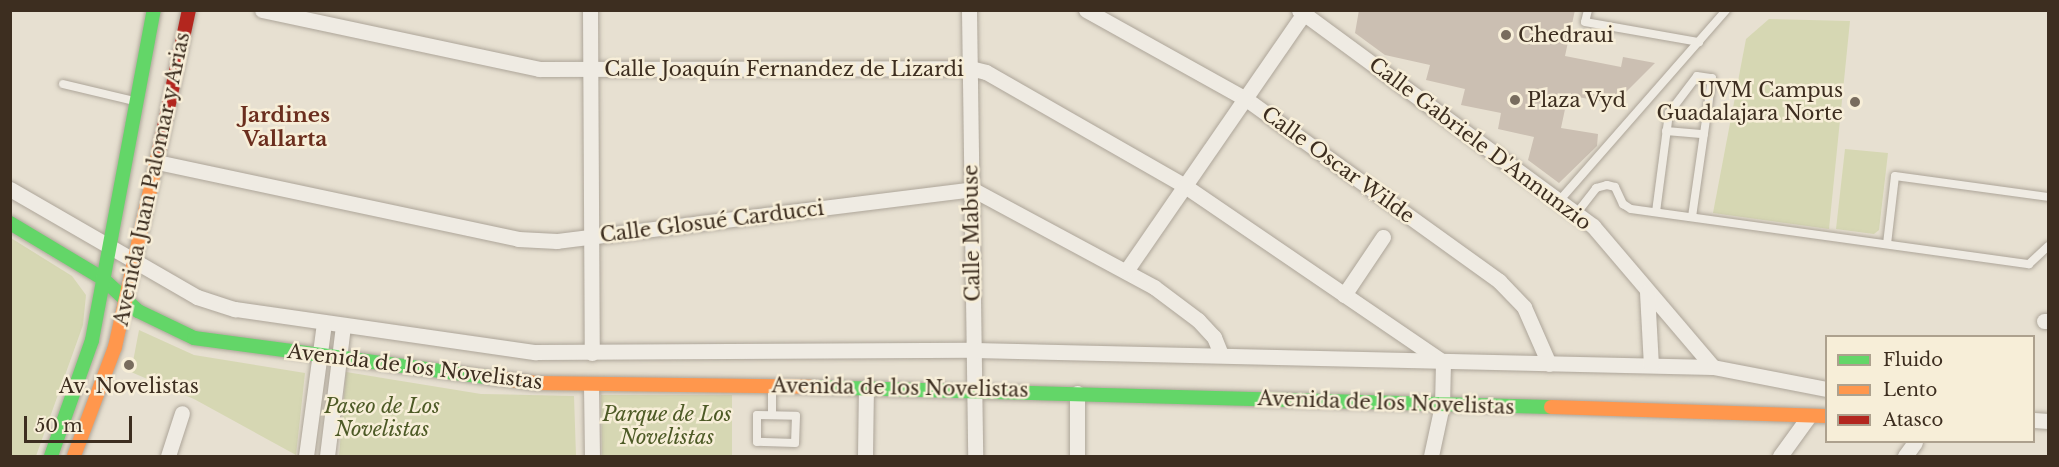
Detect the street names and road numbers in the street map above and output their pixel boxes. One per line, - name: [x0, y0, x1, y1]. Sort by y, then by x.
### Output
- street label: Avenida Juan Palomar y Arias: [109, 29, 195, 329]
- street label: Calle Gabriele D'Annunzio: [1364, 53, 1596, 235]
- street label: Calle Joaquín Fernandez de Lizardi: [604, 57, 964, 81]
- street label: Calle Oscar Wilde: [1257, 101, 1419, 229]
- street label: Calle Mabuse: [959, 164, 985, 302]
- street label: Calle Glosué Carducci: [599, 196, 825, 248]
- street label: Avenida de los Novelistas: [286, 339, 544, 395]
- street label: Avenida de los Novelistas: [771, 374, 1029, 402]
- street label: Avenida de los Novelistas: [1257, 387, 1515, 419]

